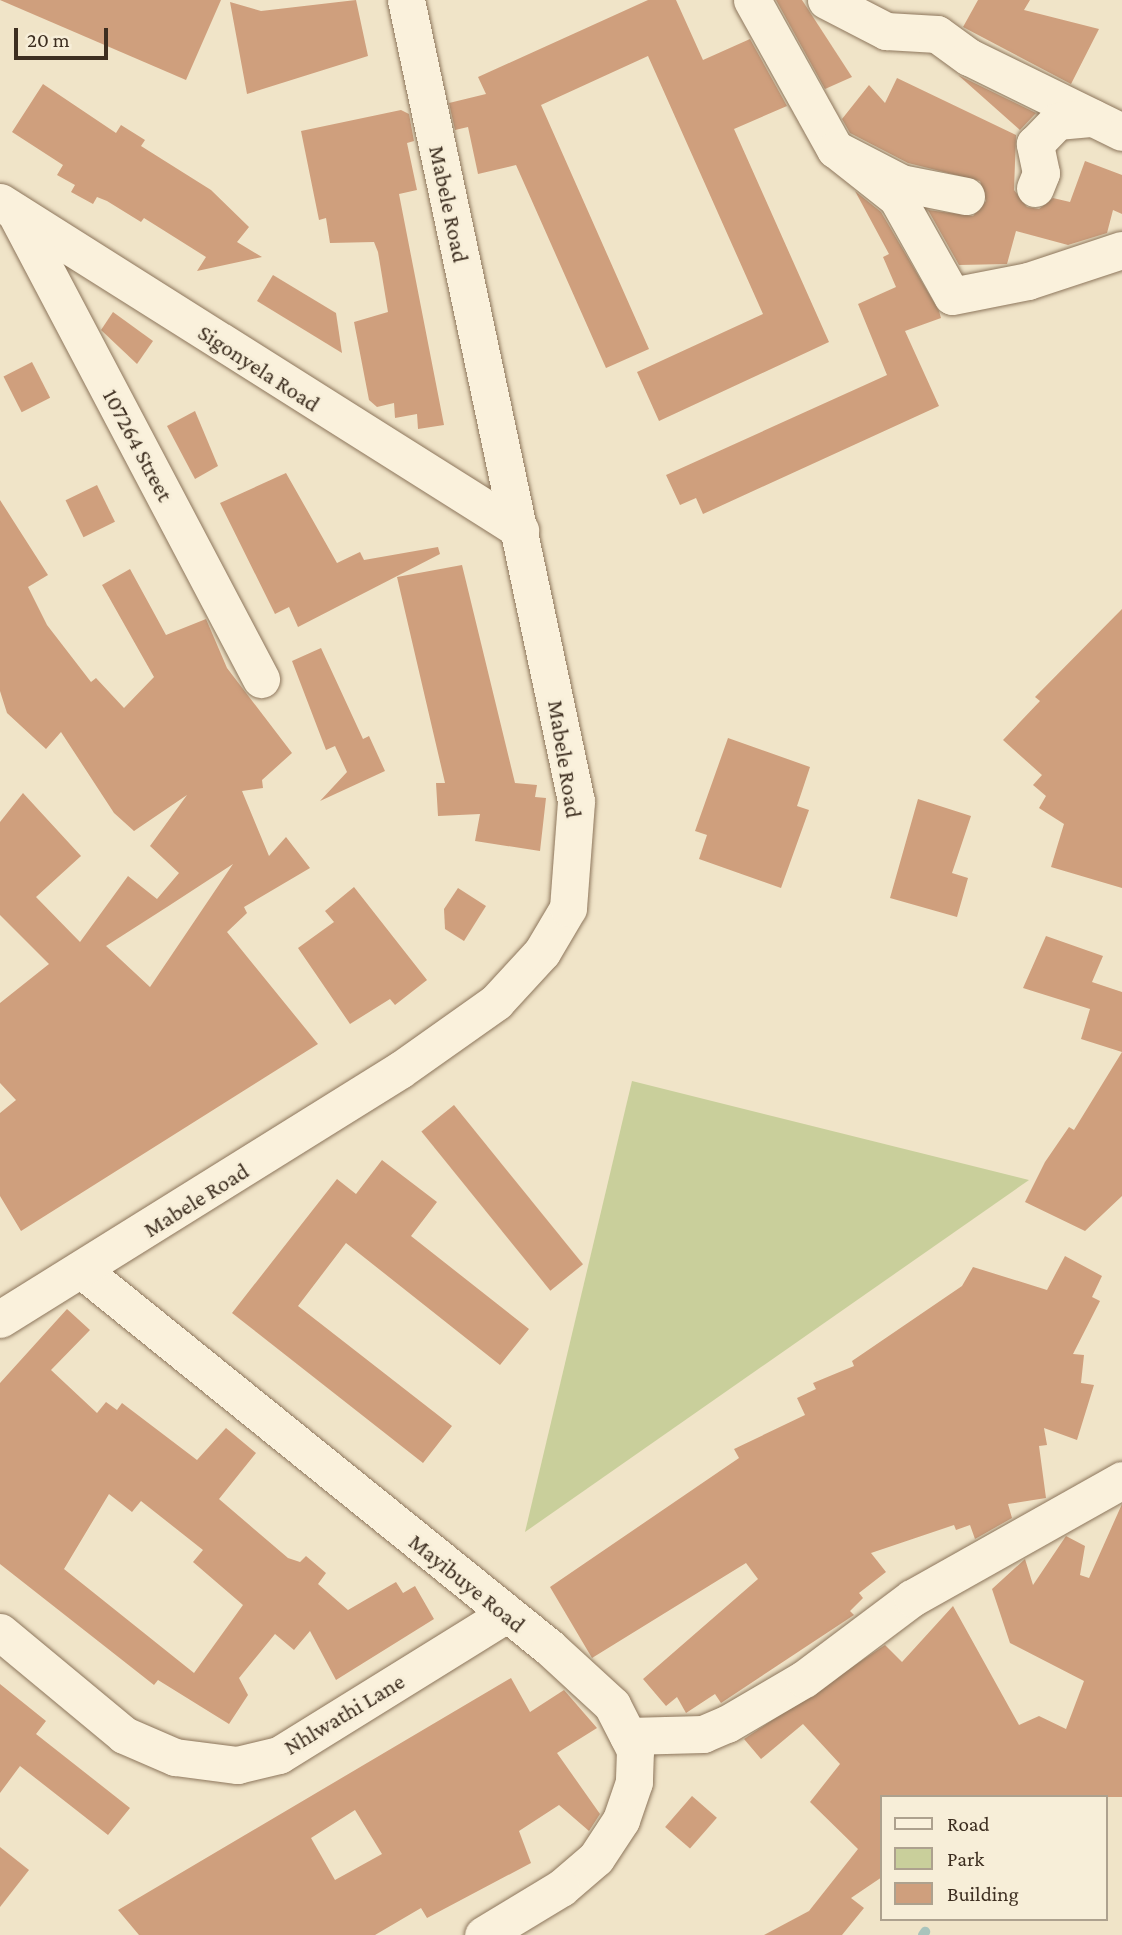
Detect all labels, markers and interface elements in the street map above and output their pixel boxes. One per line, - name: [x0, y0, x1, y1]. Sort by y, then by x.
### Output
- scale bar: [18, 14, 112, 58]
- text: 20 m: [27, 28, 70, 52]
- street label: Mabele Road: [423, 143, 475, 265]
- street label: Sigonyela Road: [193, 318, 325, 418]
- street label: 107264 Street: [97, 384, 179, 506]
- street label: Mabele Road: [542, 698, 588, 820]
- street label: Mabele Road: [138, 1157, 254, 1243]
- street label: Mayibuye Road: [403, 1528, 531, 1638]
- street label: Nhlwathi Lane: [279, 1667, 409, 1761]
- legend: [880, 1795, 1108, 1921]
- text: Road: [947, 1812, 990, 1836]
- text: Park: [947, 1847, 984, 1871]
- text: Building: [947, 1882, 1019, 1906]

